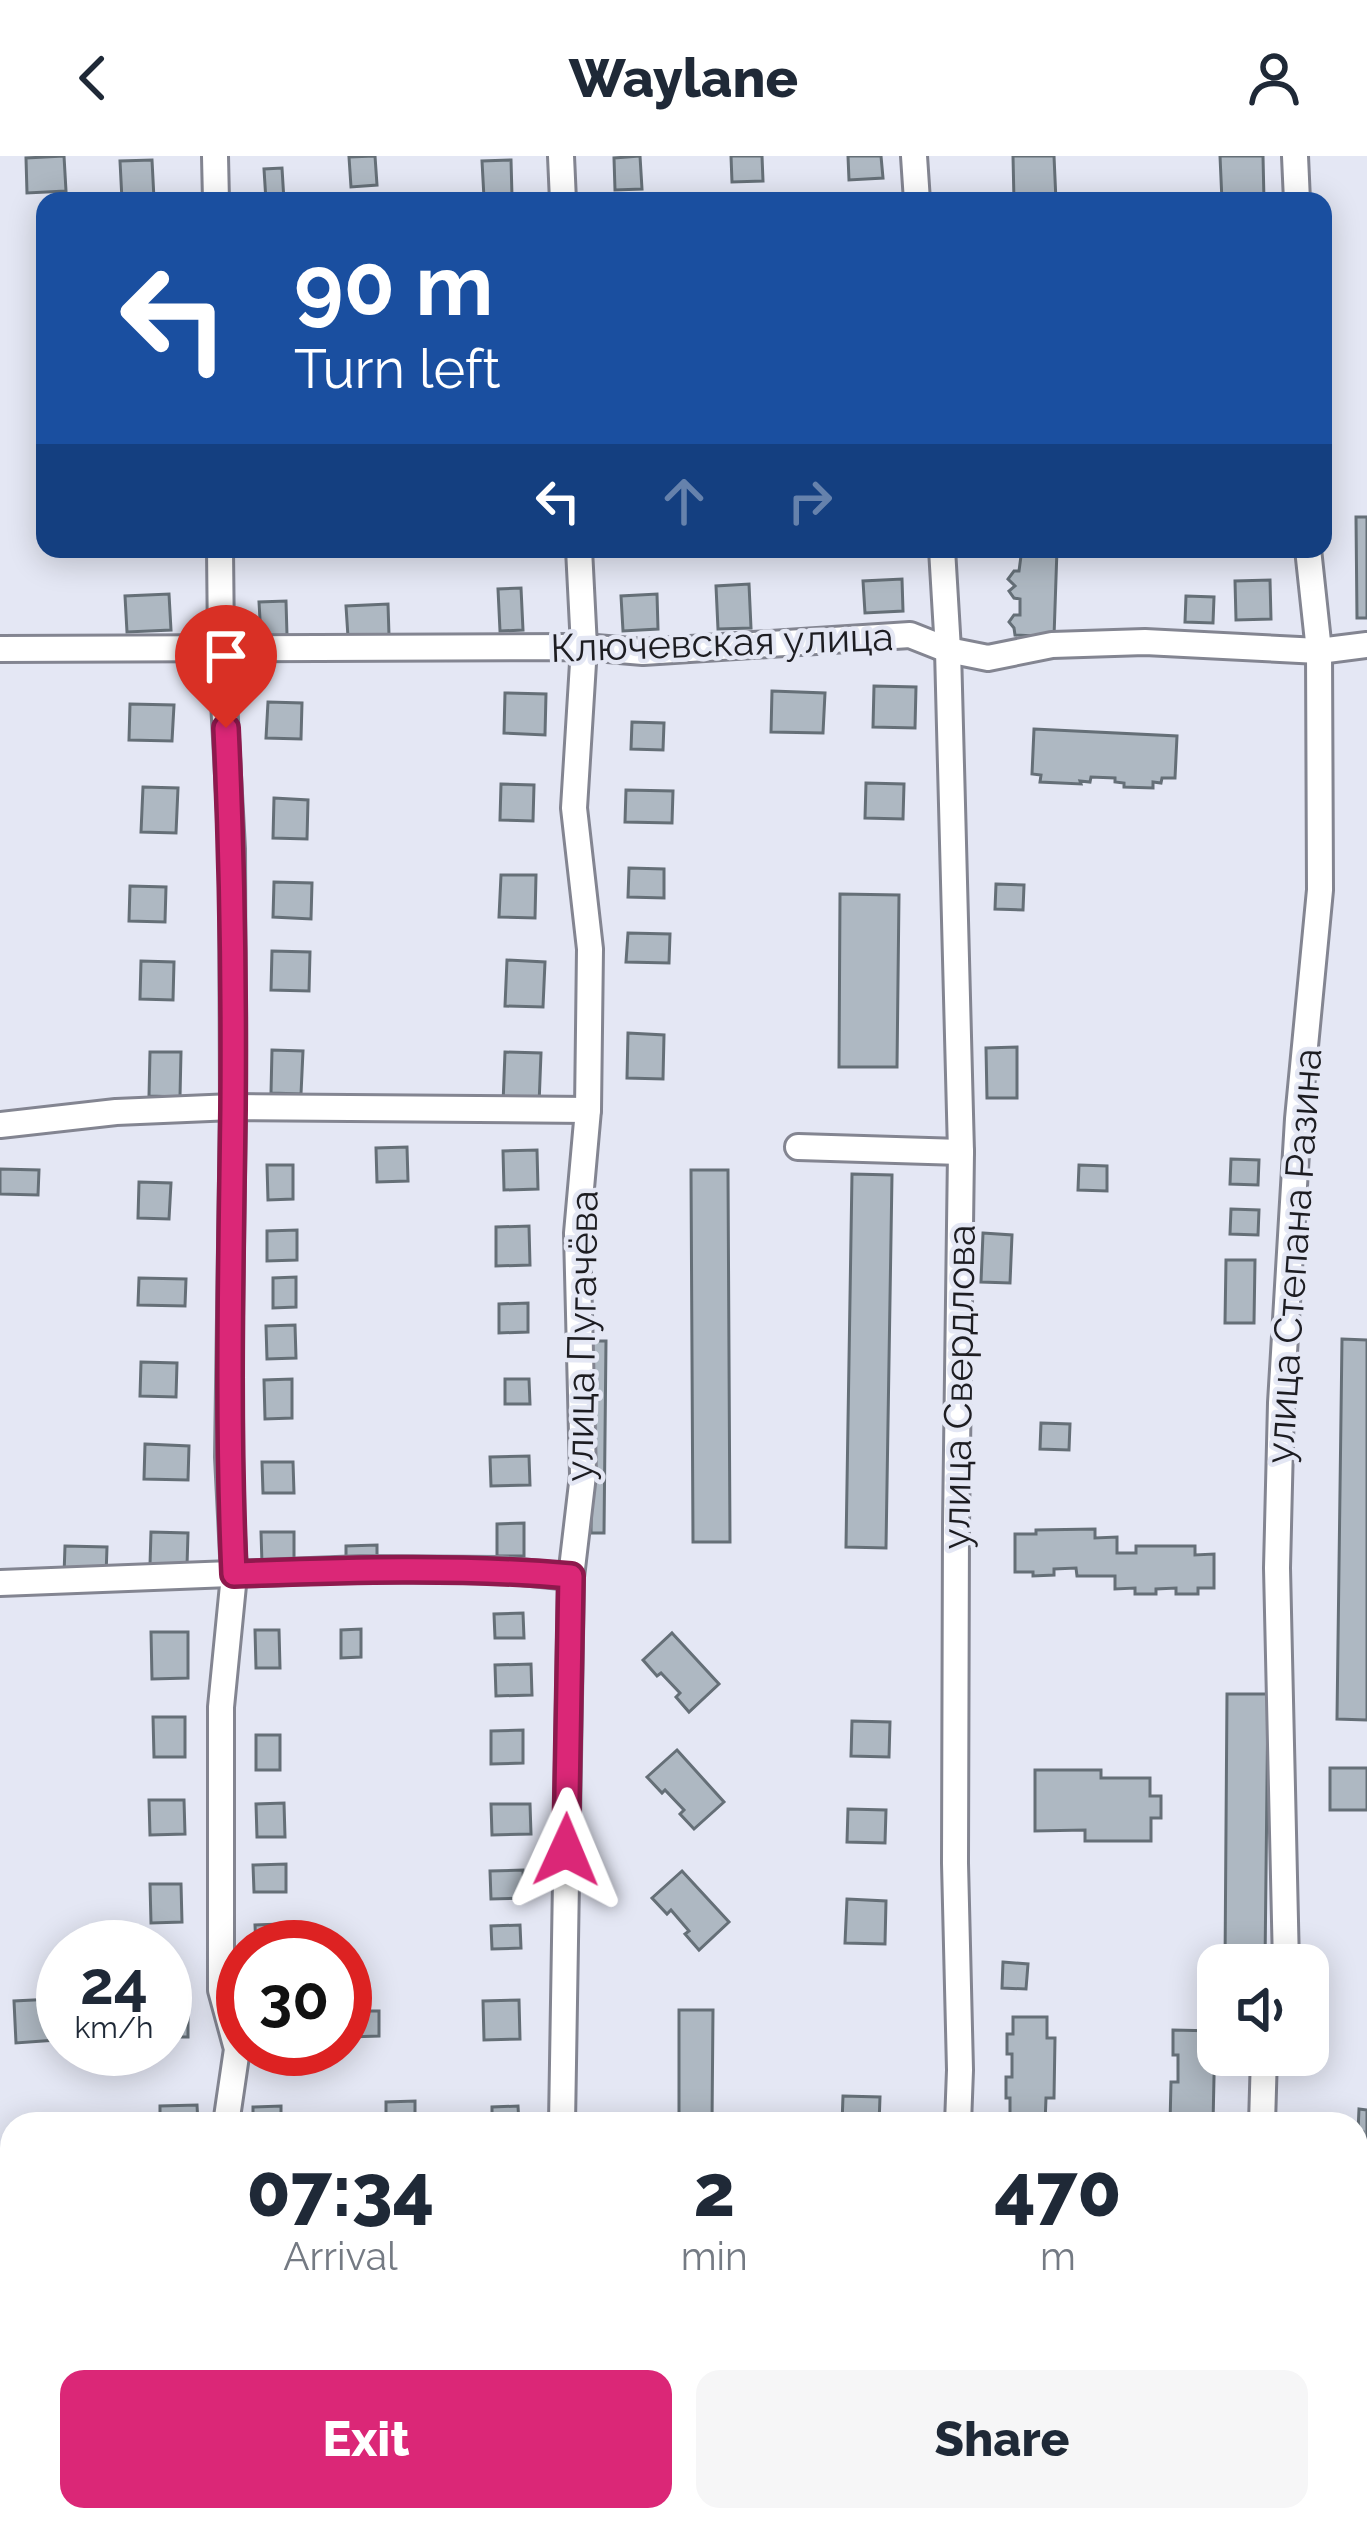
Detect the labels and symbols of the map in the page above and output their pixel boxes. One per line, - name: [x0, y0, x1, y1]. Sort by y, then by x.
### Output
- pin: [175, 605, 277, 728]
- street label: Ключевская улица: [550, 613, 894, 671]
- street label: улица Степана Разина: [1256, 1047, 1330, 1465]
- street label: улица Пугачёва: [555, 1190, 607, 1482]
- street label: улица Свердлова: [932, 1224, 984, 1550]
- position arrow: [503, 1787, 629, 1913]
- speed limit sign: 30: [216, 1920, 372, 2076]

